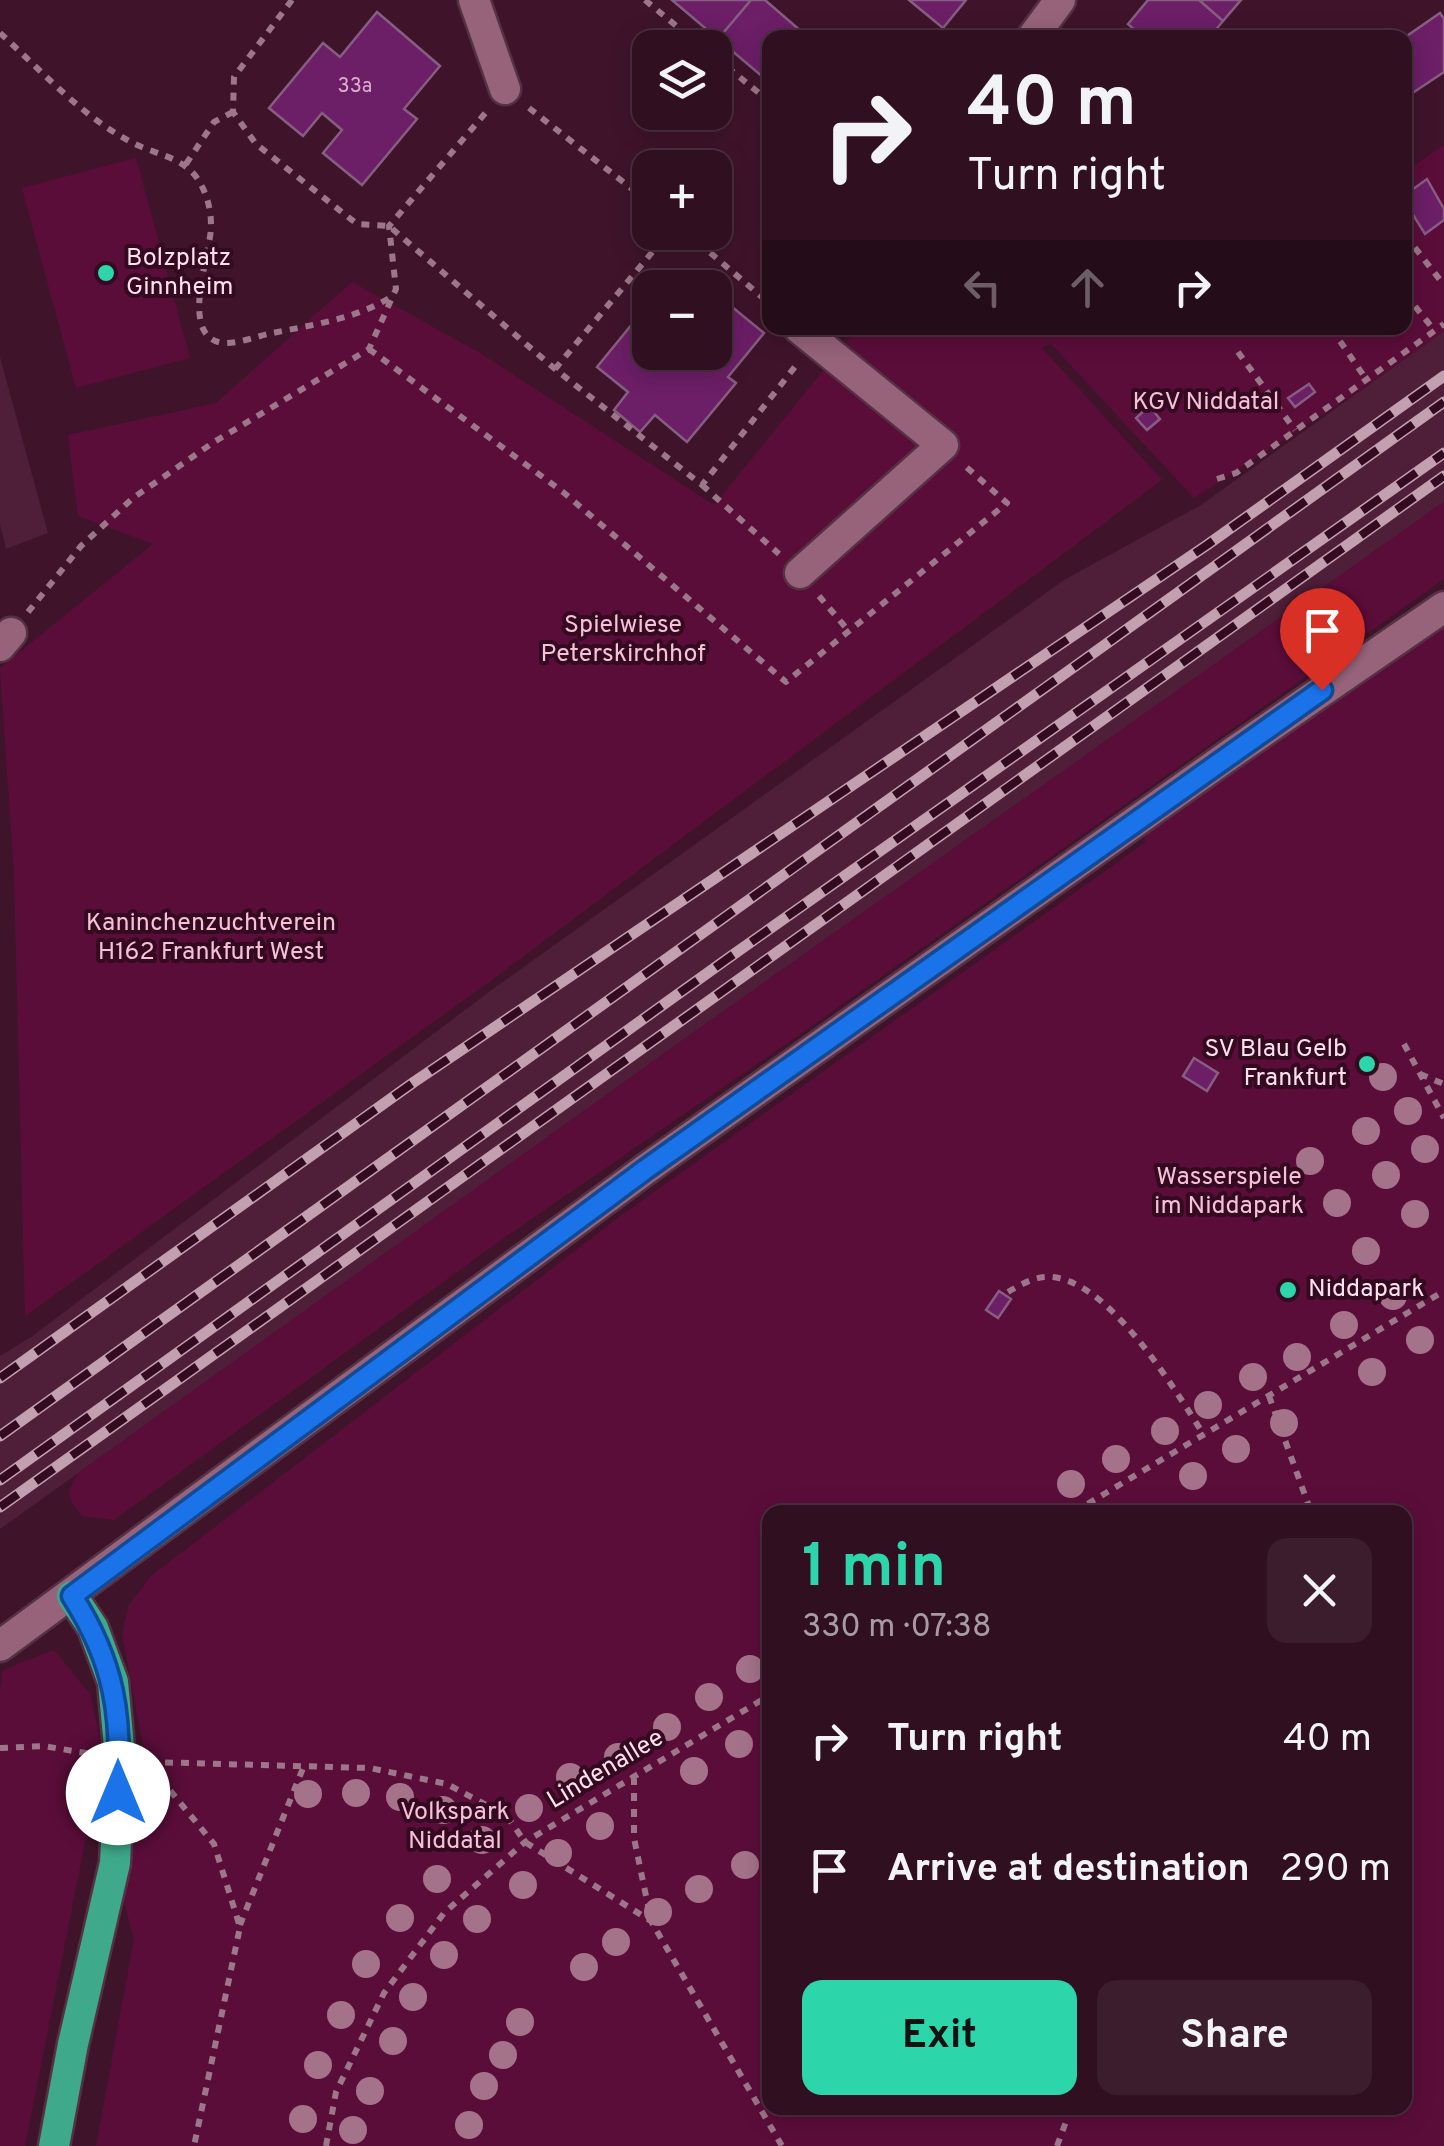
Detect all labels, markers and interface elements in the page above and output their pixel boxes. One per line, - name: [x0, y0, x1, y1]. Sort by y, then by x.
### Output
- map controls: [632, 30, 732, 370]
- button: layers: [632, 30, 732, 130]
- text: 40 m: [967, 62, 1137, 151]
- icon: right: [802, 70, 932, 200]
- house number: 33a: [338, 74, 372, 100]
- text: Turn right: [967, 149, 1166, 206]
- button: +: [632, 150, 732, 250]
- place label: Bolzplatz Ginnheim: [126, 243, 233, 304]
- icon: left: [955, 260, 1010, 315]
- icon: ahead: [1060, 260, 1115, 315]
- icon: right: [1165, 260, 1220, 315]
- marker: Bolzplatz Ginnheim: [95, 262, 117, 284]
- button: −: [632, 270, 732, 370]
- park label: KGV Niddatal: [1133, 387, 1279, 419]
- pin: [1280, 588, 1365, 691]
- icon: arrive: [1295, 603, 1350, 658]
- park label: Spielwiese Peterskirchhof: [541, 610, 705, 671]
- park label: Kaninchenzuchtverein H162 Frankfurt West: [86, 908, 336, 969]
- place label: SV Blau Gelb Frankfurt: [1204, 1034, 1347, 1095]
- marker: SV Blau Gelb Frankfurt: [1356, 1053, 1378, 1075]
- park label: Wasserspiele im Niddapark: [1154, 1162, 1304, 1223]
- place label: Niddapark: [1308, 1274, 1424, 1306]
- marker: Niddapark: [1277, 1279, 1299, 1301]
- text: 1 min: [802, 1532, 946, 1608]
- button: close: [1267, 1538, 1372, 1643]
- text: 330 m · 07:38: [802, 1608, 991, 1648]
- icon: right: [802, 1713, 857, 1768]
- text: Turn right: [887, 1716, 1062, 1765]
- text: 40 m: [1283, 1716, 1372, 1765]
- street label: Lindenallee: [542, 1723, 670, 1817]
- position arrow: [66, 1741, 170, 1845]
- park label: Volkspark Niddatal: [400, 1797, 510, 1858]
- icon: arrive: [802, 1843, 857, 1898]
- text: Arrive at destination: [887, 1846, 1250, 1895]
- text: 290 m: [1280, 1846, 1391, 1895]
- button: Exit: [802, 1980, 1077, 2095]
- button: Share: [1097, 1980, 1372, 2095]

